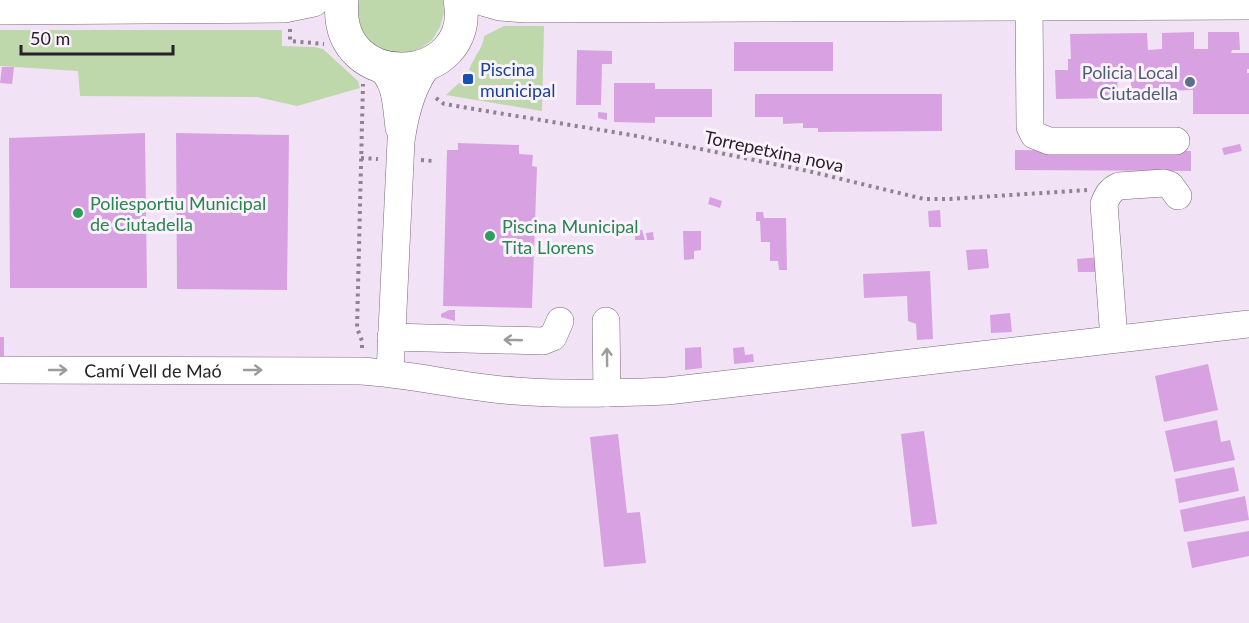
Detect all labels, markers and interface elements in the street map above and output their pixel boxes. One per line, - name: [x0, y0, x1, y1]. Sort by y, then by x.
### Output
- scale bar: [21, 18, 172, 56]
- text: 50 m: [30, 27, 70, 49]
- place label: Piscina municipal: [480, 58, 555, 101]
- place label: Policia Local Ciutadella: [1082, 61, 1178, 104]
- marker: Piscina municipal: [461, 72, 475, 86]
- marker: Policia Local Ciutadella: [1183, 75, 1197, 89]
- street label: Torrepetxina nova: [702, 126, 846, 176]
- place label: Poliesportiu Municipal de Ciutadella: [90, 192, 266, 235]
- marker: Poliesportiu Municipal de Ciutadella: [71, 206, 85, 220]
- place label: Piscina Municipal Tita Llorens: [502, 215, 639, 258]
- marker: Piscina Municipal Tita Llorens: [483, 229, 497, 243]
- one-way arrow: [503, 334, 523, 346]
- one-way arrow: [601, 347, 612, 367]
- street label: Camí Vell de Maó: [84, 359, 222, 382]
- one-way arrow: [48, 364, 68, 376]
- one-way arrow: [243, 364, 263, 376]

